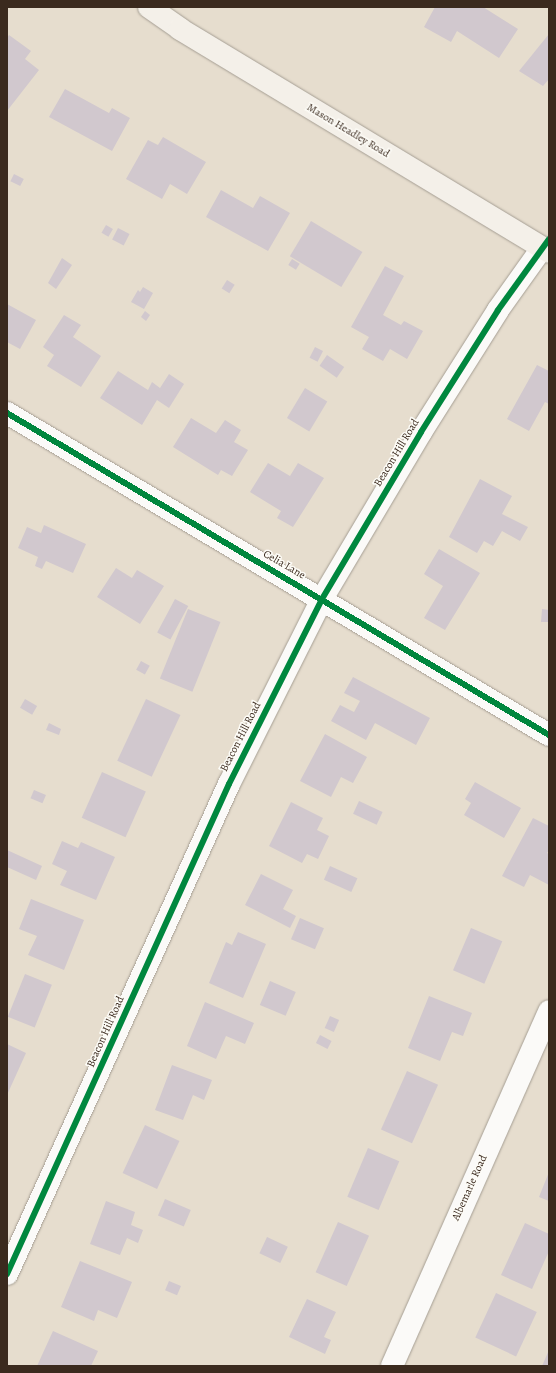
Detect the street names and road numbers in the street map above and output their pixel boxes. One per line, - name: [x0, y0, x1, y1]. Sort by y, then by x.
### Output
- street label: Mason Headley Road: [304, 101, 392, 161]
- street label: Beacon Hill Road: [372, 417, 422, 489]
- street label: Celia Lane: [261, 548, 307, 582]
- street label: Beacon Hill Road: [218, 700, 264, 774]
- street label: Beacon Hill Road: [84, 994, 128, 1070]
- street label: Albemarle Road: [450, 1153, 490, 1223]

